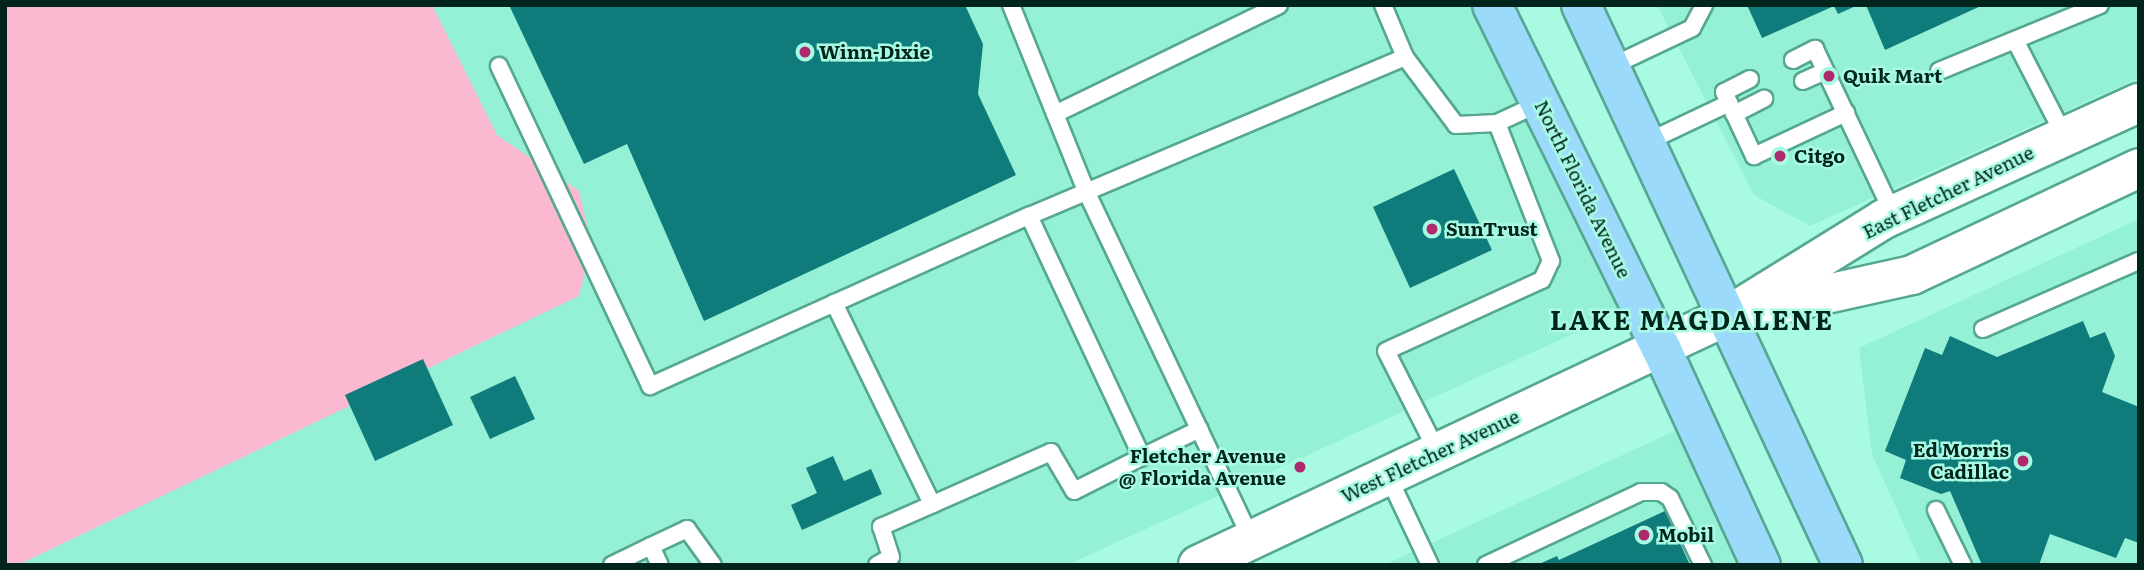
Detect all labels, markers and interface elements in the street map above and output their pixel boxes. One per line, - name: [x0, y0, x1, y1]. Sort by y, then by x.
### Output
- place label: Winn-Dixie: [819, 41, 930, 63]
- marker: Winn-Dixie: [797, 44, 813, 60]
- place label: Quik Mart: [1843, 65, 1942, 87]
- marker: Quik Mart: [1821, 68, 1837, 84]
- street label: North Florida Avenue: [1530, 96, 1636, 282]
- street label: East Fletcher Avenue: [1859, 141, 2037, 243]
- place label: Citgo: [1794, 145, 1845, 167]
- marker: Citgo: [1772, 148, 1788, 164]
- place label: SunTrust: [1446, 218, 1538, 240]
- marker: SunTrust: [1424, 221, 1440, 237]
- district label: LAKE MAGDALENE: [1552, 303, 1832, 335]
- street label: West Fletcher Avenue: [1337, 405, 1523, 507]
- place label: Ed Morris Cadillac: [1913, 439, 2009, 483]
- place label: Fletcher Avenue @ Florida Avenue: [1119, 445, 1286, 489]
- marker: Ed Morris Cadillac: [2015, 453, 2031, 469]
- marker: Fletcher Avenue @ Florida Avenue: [1292, 459, 1308, 475]
- place label: Mobil: [1658, 524, 1714, 546]
- marker: Mobil: [1636, 527, 1652, 543]

